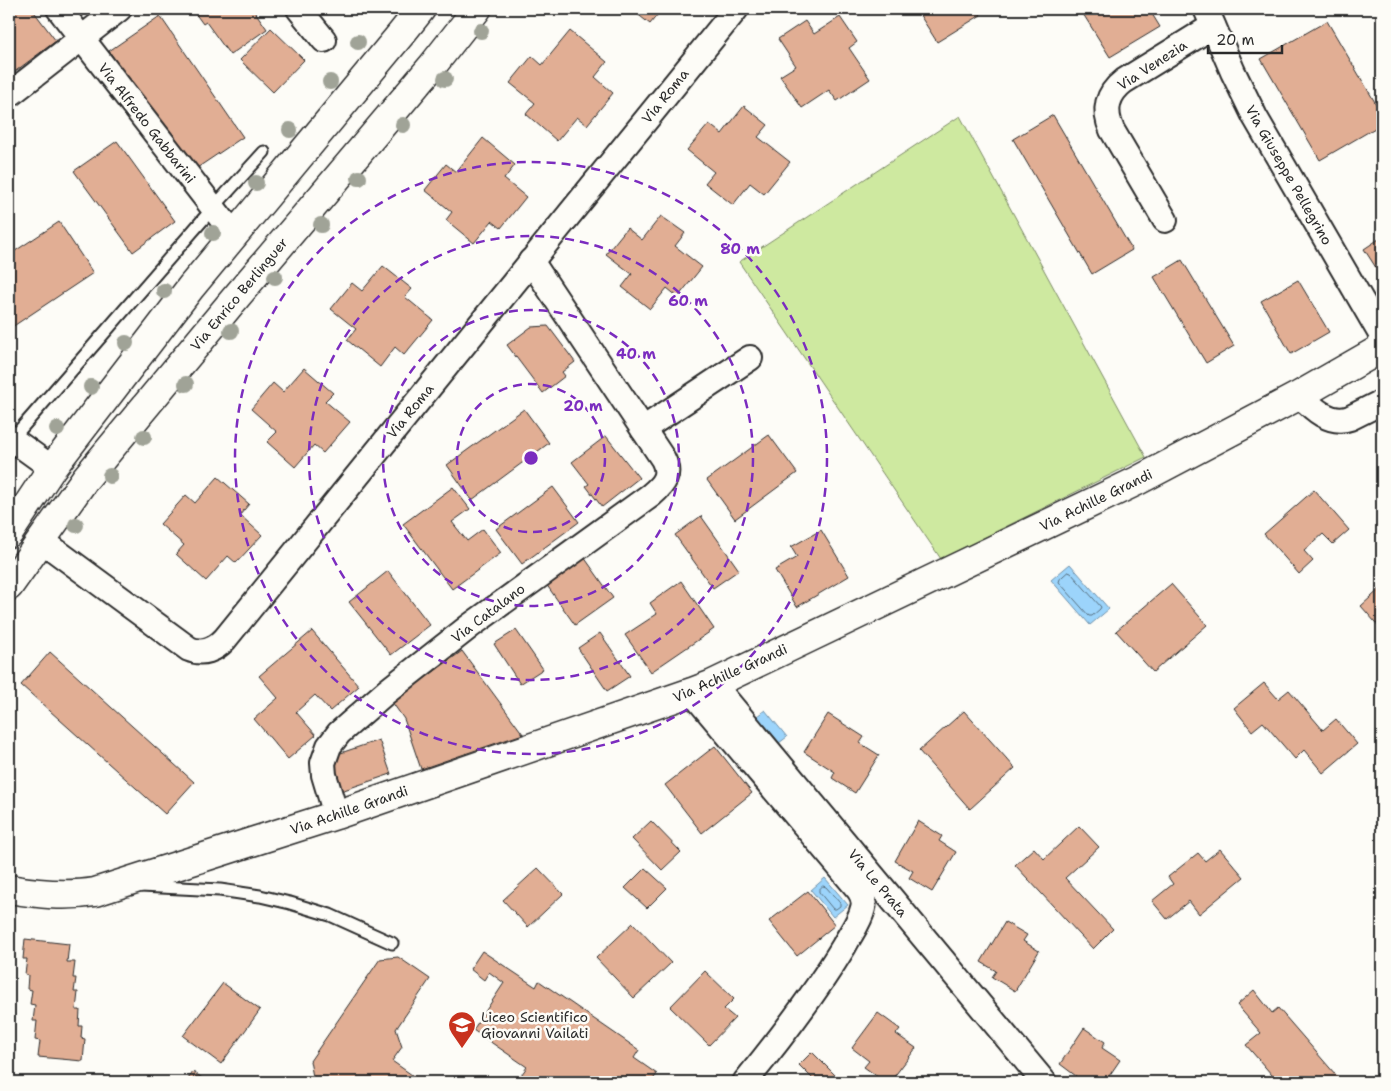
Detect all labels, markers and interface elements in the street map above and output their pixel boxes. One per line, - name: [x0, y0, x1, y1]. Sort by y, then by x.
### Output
- scale bar: [1208, 22, 1282, 54]
- text: 20 m: [1216, 30, 1255, 50]
- street label: Via Venezia: [1114, 36, 1190, 94]
- street label: Via Alfredo Gabbarini: [94, 59, 200, 187]
- street label: Via Roma: [638, 65, 693, 127]
- street label: Via Giuseppe Pellegrino: [1242, 102, 1336, 248]
- street label: Via Enrico Berlinguer: [186, 233, 292, 354]
- text: 80 m: [720, 239, 760, 259]
- text: 60 m: [668, 291, 708, 311]
- text: 40 m: [616, 344, 656, 364]
- street label: Via Roma: [383, 380, 438, 442]
- text: 20 m: [563, 396, 603, 416]
- centre of rings: [522, 449, 540, 467]
- street label: Via Achille Grandi: [1037, 465, 1155, 535]
- street label: Via Catalano: [447, 579, 529, 647]
- street label: Via Achille Grandi: [670, 640, 790, 706]
- street label: Via Achille Grandi: [288, 781, 410, 839]
- street label: Via Le Prata: [844, 845, 912, 921]
- place label: Liceo Scientifico Giovanni Vailati: [481, 1008, 589, 1042]
- school or university icon: Liceo Scientifico Giovanni Vailati: [447, 1010, 477, 1049]

